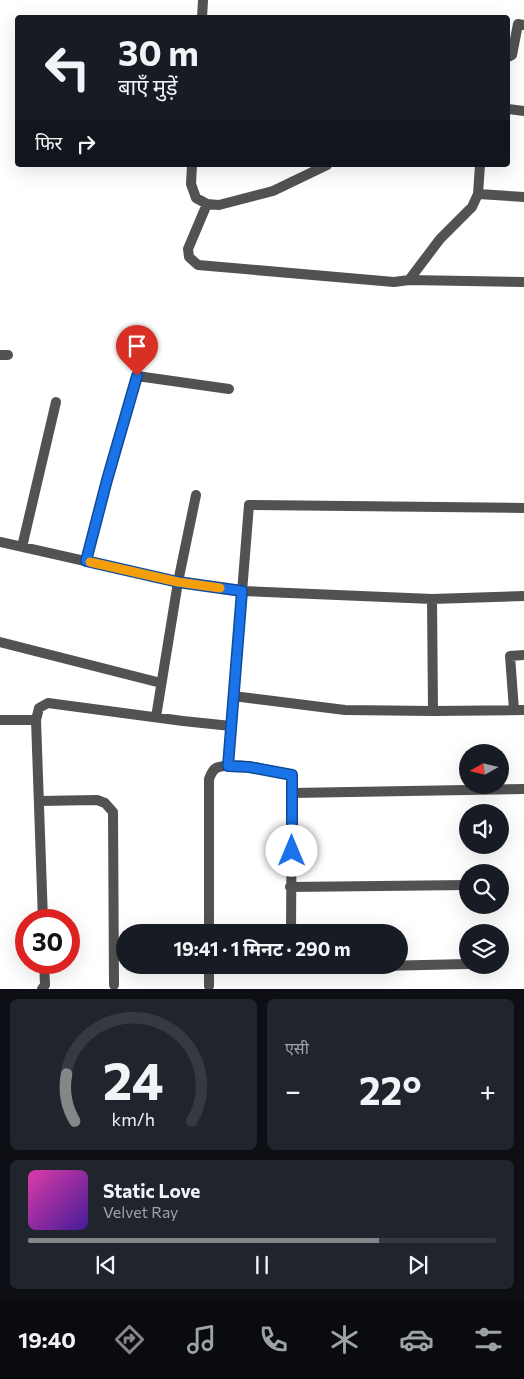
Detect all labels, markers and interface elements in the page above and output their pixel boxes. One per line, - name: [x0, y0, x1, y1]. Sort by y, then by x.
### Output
- text: 30 m: [118, 30, 199, 73]
- icon: left: [35, 35, 100, 100]
- text: बाएँ मुड़ें: [118, 73, 178, 100]
- icon: right: [72, 130, 100, 158]
- text: फिर: [35, 131, 62, 154]
- pin: [116, 325, 158, 376]
- icon: arrive: [123, 332, 151, 360]
- north arrow: [459, 744, 509, 794]
- map controls: [459, 744, 509, 974]
- button: sound: [459, 804, 509, 854]
- position arrow: [265, 824, 317, 876]
- button: search: [459, 864, 509, 914]
- speed limit sign: 30: [15, 909, 80, 974]
- button: layers: [459, 924, 509, 974]
- text: 19:41 · 1 मिनट · 290 m: [174, 937, 350, 960]
- text: एसी: [285, 1038, 309, 1057]
- text: 24: [103, 1047, 164, 1111]
- text: 22°: [359, 1066, 422, 1113]
- text: −: [285, 1073, 301, 1107]
- text: +: [480, 1073, 496, 1107]
- text: km/h: [112, 1108, 155, 1130]
- text: Static Love: [103, 1179, 200, 1202]
- text: Velvet Ray: [103, 1202, 178, 1221]
- icon: previous: [92, 1251, 120, 1279]
- icon: pause: [248, 1251, 276, 1279]
- icon: next: [404, 1251, 432, 1279]
- icon: directions: [112, 1322, 147, 1357]
- icon: music: [184, 1322, 219, 1357]
- icon: phone: [256, 1322, 291, 1357]
- icon: climate: [327, 1322, 362, 1357]
- icon: car: [399, 1322, 434, 1357]
- icon: filters: [471, 1322, 506, 1357]
- text: 19:40: [18, 1326, 76, 1353]

